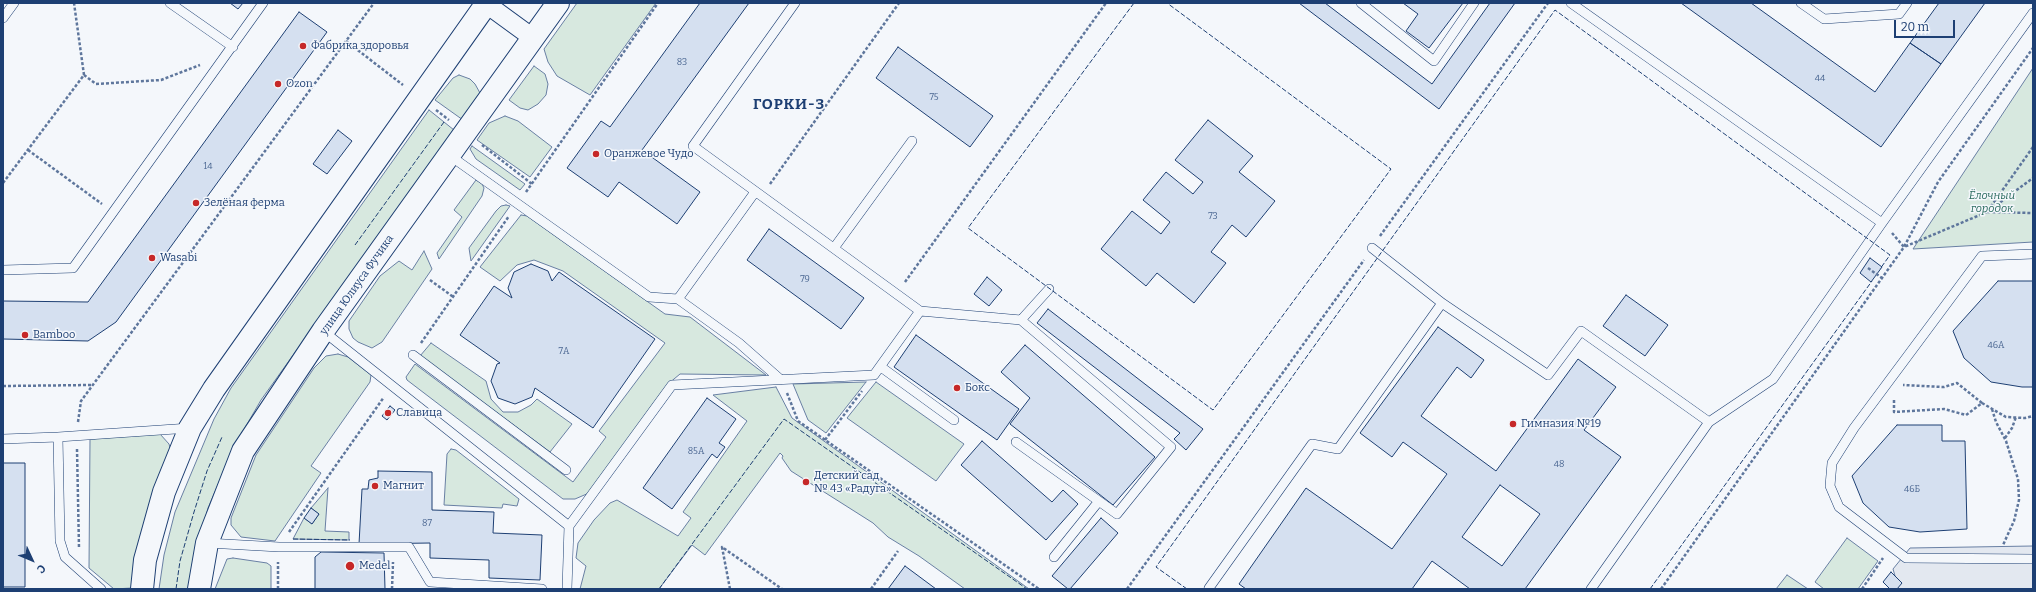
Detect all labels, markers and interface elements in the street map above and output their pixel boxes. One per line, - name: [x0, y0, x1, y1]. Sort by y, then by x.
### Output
- scale bar: [1896, 12, 1957, 38]
- text: 20 m: [1901, 20, 1929, 34]
- place label: Фабрика здоровья: [311, 39, 409, 53]
- marker: Фабрика здоровья: [298, 41, 308, 51]
- house number: 83: [677, 57, 687, 67]
- house number: 44: [1815, 73, 1825, 83]
- place label: Ozon: [286, 77, 313, 91]
- marker: Ozon: [273, 79, 283, 89]
- house number: 75: [929, 92, 939, 102]
- district label: ГОРКИ-3: [753, 96, 825, 114]
- place label: Оранжевое Чудо: [604, 147, 694, 161]
- marker: Оранжевое Чудо: [591, 149, 601, 159]
- house number: 14: [204, 161, 212, 171]
- park label: Ёлочный городок: [1969, 189, 2015, 215]
- place label: Зелёная ферма: [204, 196, 285, 210]
- marker: Зелёная ферма: [191, 198, 201, 208]
- house number: 73: [1208, 211, 1218, 221]
- street label: улица Юлиуса Фучика: [317, 232, 397, 338]
- place label: Wasabi: [160, 251, 197, 265]
- marker: Wasabi: [147, 253, 157, 263]
- house number: 79: [800, 274, 810, 284]
- place label: Bamboo: [33, 328, 75, 342]
- marker: Bamboo: [20, 330, 30, 340]
- house number: 46А: [1988, 340, 2004, 350]
- house number: 7А: [559, 346, 569, 356]
- place label: Бокс: [965, 381, 990, 395]
- marker: Бокс: [952, 383, 962, 393]
- place label: Славица: [396, 406, 442, 420]
- marker: Славица: [383, 408, 393, 418]
- place label: Гимназия №19: [1521, 417, 1601, 431]
- marker: Гимназия №19: [1508, 419, 1518, 429]
- house number: 85А: [688, 446, 704, 456]
- house number: 48: [1554, 459, 1564, 469]
- place label: Детский сад № 43 «Радуга»: [814, 469, 892, 495]
- marker: Детский сад № 43 «Радуга»: [801, 477, 811, 487]
- place label: Магнит: [383, 479, 424, 493]
- marker: Магнит: [370, 481, 380, 491]
- house number: 46Б: [1904, 484, 1920, 494]
- house number: 87: [422, 518, 432, 528]
- north arrow: [12, 540, 52, 580]
- place label: Medel: [359, 559, 390, 573]
- marker: Medel: [344, 560, 356, 572]
- text: С: [34, 562, 48, 576]

